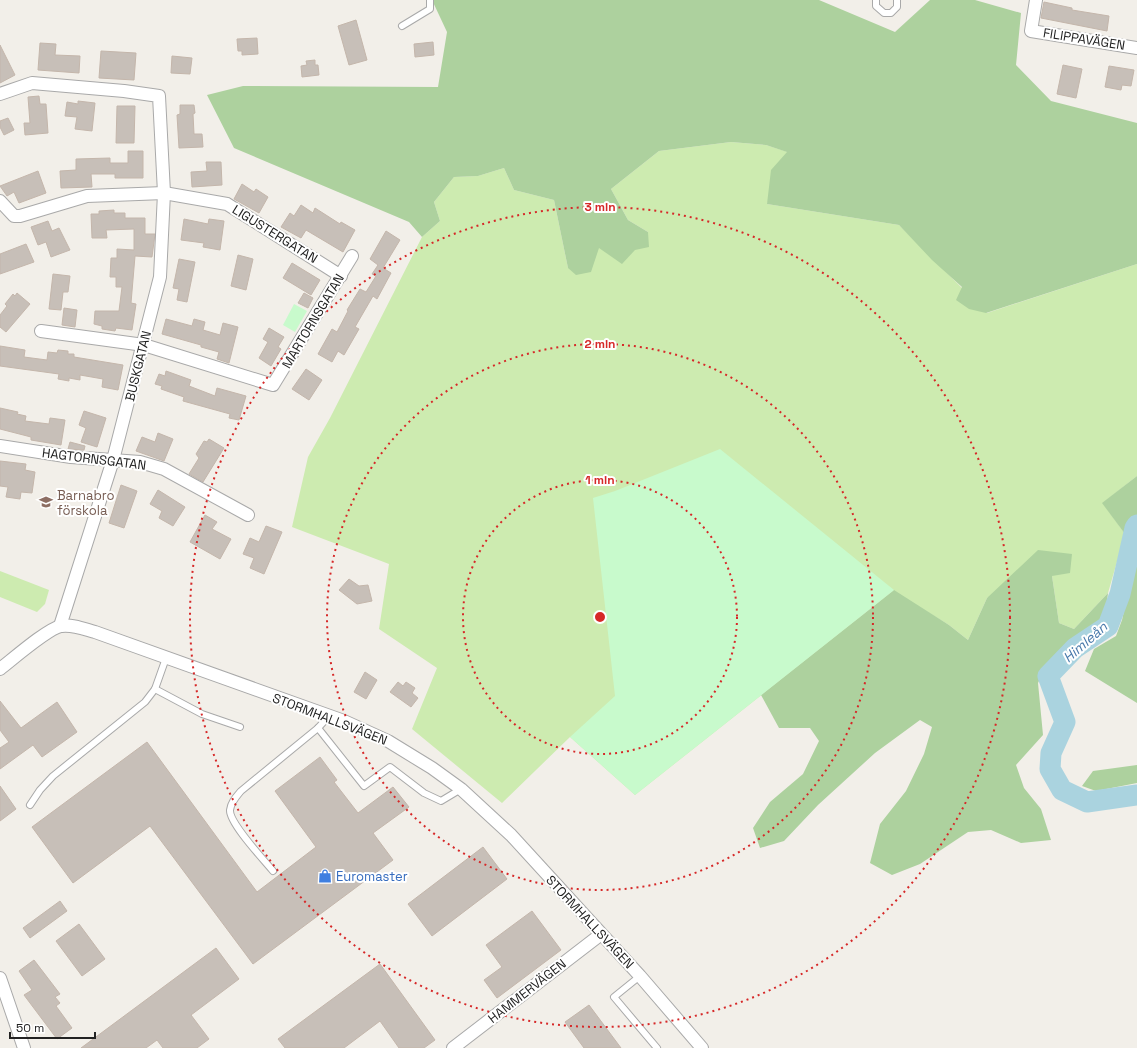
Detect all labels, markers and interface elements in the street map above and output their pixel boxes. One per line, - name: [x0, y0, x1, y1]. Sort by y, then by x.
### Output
- street label: FILIPPAVÄGEN: [1042, 24, 1126, 54]
- text: 3 min: [584, 199, 616, 215]
- street label: LIGUSTERGATAN: [229, 201, 321, 267]
- street label: MARTORNSGATAN: [278, 271, 348, 371]
- street label: BUSKGATAN: [121, 329, 155, 403]
- text: 2 min: [584, 336, 616, 352]
- street label: HAGTORNSGATAN: [41, 444, 147, 474]
- text: 1 min: [585, 472, 615, 488]
- place label: Barnabro förskola: [57, 487, 115, 519]
- school or university icon: Barnabro förskola: [38, 494, 54, 510]
- centre of rings: [593, 610, 607, 624]
- water label: Himleån: [1059, 618, 1111, 666]
- street label: STORMHALLSVÄGEN: [270, 689, 390, 749]
- shop icon: Euromaster: [317, 868, 333, 884]
- place label: Euromaster: [336, 868, 408, 885]
- street label: STORMHALLSVÄGEN: [542, 872, 638, 972]
- street label: HAMMERVÄGEN: [485, 955, 569, 1027]
- scale bar: [10, 1014, 95, 1040]
- text: 50 m: [16, 1020, 44, 1036]

